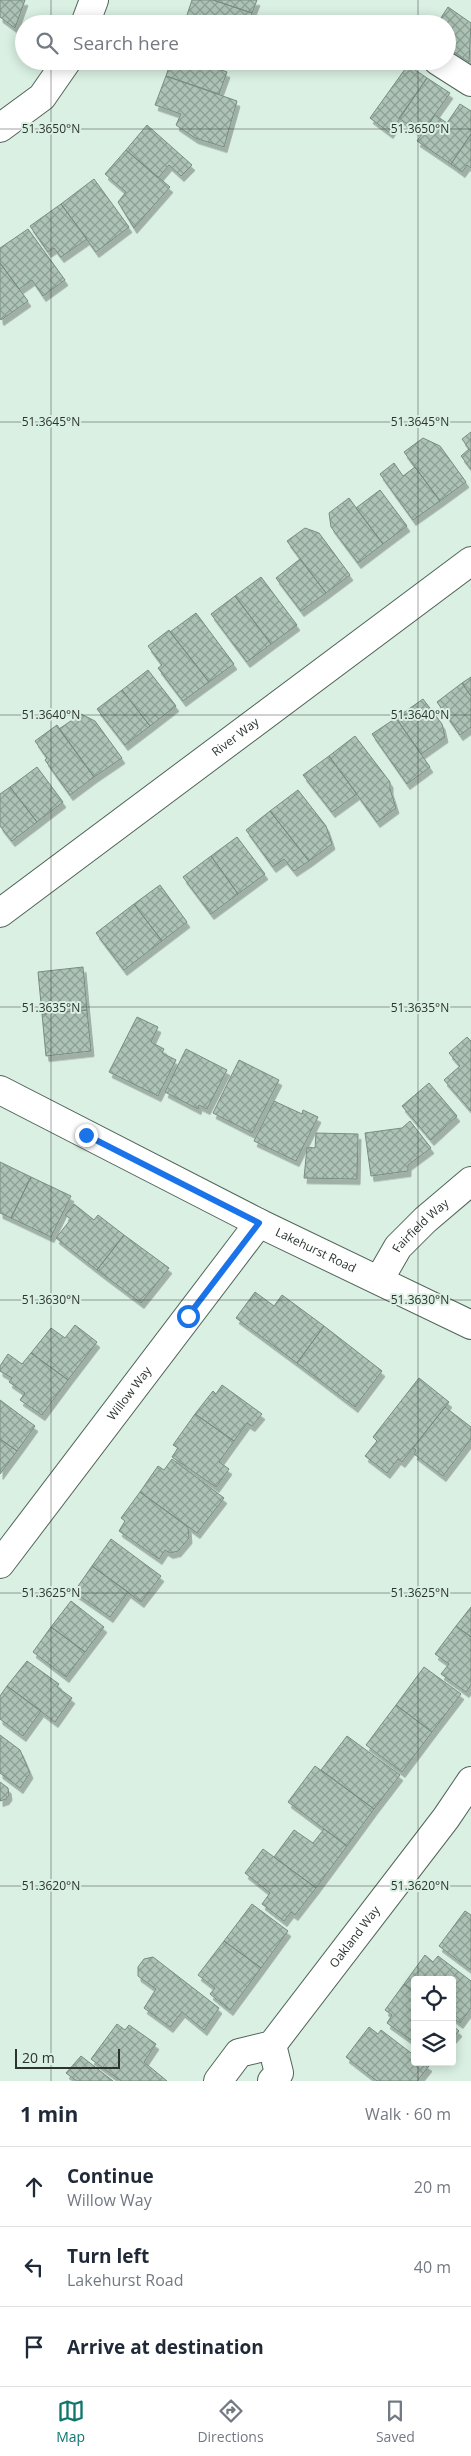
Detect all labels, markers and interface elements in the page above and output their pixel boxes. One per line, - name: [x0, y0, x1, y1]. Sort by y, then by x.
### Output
- search box: [15, 15, 456, 70]
- icon: search: [33, 29, 61, 57]
- text: Search here: [73, 30, 179, 56]
- text: 51.3650°N: [22, 120, 80, 137]
- text: 51.3650°N: [391, 120, 449, 137]
- text: 51.3645°N: [22, 413, 80, 430]
- text: 51.3645°N: [391, 413, 449, 430]
- text: 51.3640°N: [22, 706, 80, 723]
- text: 51.3640°N: [391, 706, 449, 723]
- street label: River Way: [208, 713, 263, 760]
- text: 51.3635°N: [22, 999, 80, 1016]
- text: 51.3635°N: [391, 999, 449, 1016]
- route end: [75, 1124, 98, 1147]
- street label: Fairfield Way: [388, 1194, 453, 1255]
- street label: Lakehurst Road: [273, 1223, 359, 1276]
- text: 51.3630°N: [22, 1291, 80, 1308]
- text: 51.3630°N: [391, 1291, 449, 1308]
- route start: [177, 1305, 200, 1328]
- street label: Willow Way: [103, 1362, 156, 1424]
- text: 51.3625°N: [22, 1584, 80, 1601]
- text: 51.3625°N: [391, 1584, 449, 1601]
- text: 51.3620°N: [22, 1877, 80, 1894]
- text: 51.3620°N: [391, 1877, 449, 1894]
- street label: Oakland Way: [325, 1902, 384, 1971]
- map controls: [411, 1976, 456, 2066]
- button: locate: [411, 1976, 456, 2021]
- button: layers: [411, 2021, 456, 2066]
- scale bar: [15, 2046, 120, 2069]
- text: 20 m: [22, 2048, 55, 2067]
- text: 1 min: [20, 2100, 78, 2128]
- text: Walk · 60 m: [365, 2103, 451, 2125]
- text: Continue: [67, 2163, 154, 2189]
- icon: ahead: [20, 2173, 48, 2201]
- text: 20 m: [414, 2176, 451, 2198]
- text: Willow Way: [67, 2189, 152, 2211]
- text: Turn left: [67, 2243, 149, 2269]
- icon: left: [20, 2253, 48, 2281]
- text: 40 m: [414, 2256, 451, 2278]
- text: Lakehurst Road: [67, 2269, 183, 2291]
- icon: arrive: [20, 2333, 48, 2361]
- text: Arrive at destination: [67, 2334, 264, 2360]
- tab: Map: [56, 2397, 85, 2446]
- tab: Directions: [197, 2397, 264, 2446]
- tab: Saved: [376, 2397, 415, 2446]

